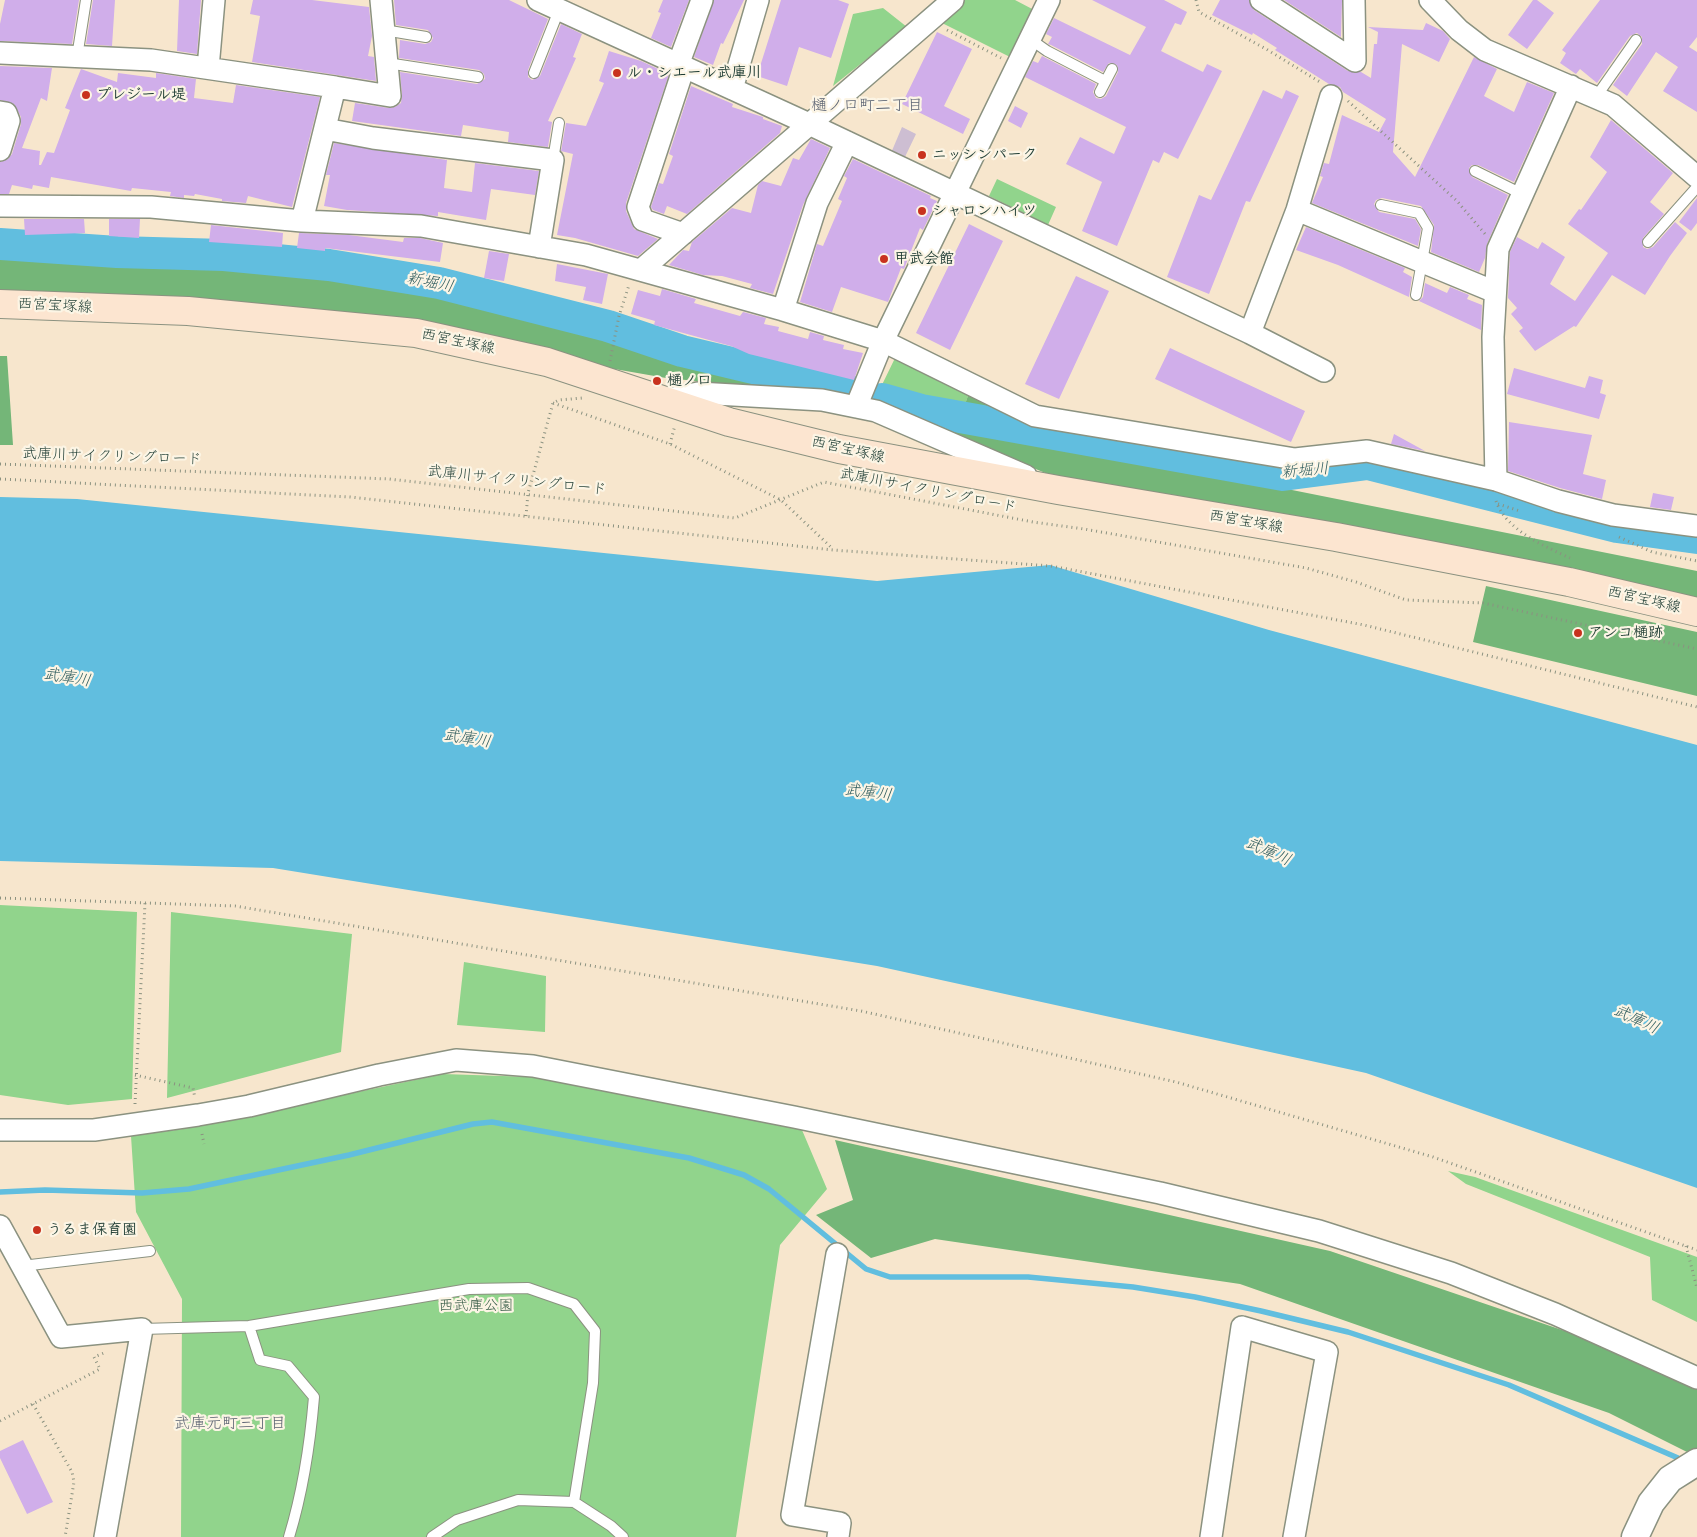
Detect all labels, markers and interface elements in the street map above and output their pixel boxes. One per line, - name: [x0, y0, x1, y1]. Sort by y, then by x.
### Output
- place label: ル・シエール武庫川: [627, 64, 762, 82]
- marker: ル・シエール武庫川: [611, 67, 623, 79]
- place label: プレジール堤: [96, 86, 186, 104]
- marker: プレジール堤: [80, 89, 92, 101]
- district label: 樋ノ口町二丁目: [811, 96, 923, 116]
- place label: ニッシンパーク: [932, 146, 1037, 164]
- marker: ニッシンパーク: [916, 149, 928, 161]
- place label: シャロンハイツ: [932, 202, 1037, 220]
- marker: シャロンハイツ: [916, 205, 928, 217]
- place label: 甲武会館: [894, 250, 954, 268]
- marker: 甲武会館: [878, 253, 890, 265]
- water label: 新堀川: [405, 269, 455, 297]
- street label: 西宮宝塚線: [17, 295, 93, 317]
- street label: 西宮宝塚線: [419, 325, 497, 359]
- place label: 樋ノ口: [667, 372, 712, 390]
- marker: 樋ノ口: [651, 375, 663, 387]
- street label: 西宮宝塚線: [809, 433, 887, 467]
- street label: 武庫川サイクリングロード: [22, 445, 202, 469]
- water label: 新堀川: [1280, 459, 1330, 483]
- street label: 武庫川サイクリングロード: [427, 463, 607, 499]
- street label: 武庫川サイクリングロード: [838, 465, 1018, 517]
- street label: 西宮宝塚線: [1208, 507, 1284, 537]
- street label: 西宮宝塚線: [1605, 583, 1683, 617]
- place label: アンコ樋跡: [1588, 624, 1663, 642]
- marker: アンコ樋跡: [1572, 627, 1584, 639]
- water label: 武庫川: [42, 665, 92, 691]
- water label: 武庫川: [442, 726, 492, 752]
- water label: 武庫川: [843, 781, 893, 805]
- water label: 武庫川: [1242, 833, 1294, 871]
- water label: 武庫川: [1610, 1001, 1662, 1039]
- place label: うるま保育園: [47, 1221, 137, 1239]
- marker: うるま保育園: [31, 1224, 43, 1236]
- park label: 西武庫公園: [439, 1297, 513, 1315]
- district label: 武庫元町三丁目: [174, 1414, 286, 1434]

